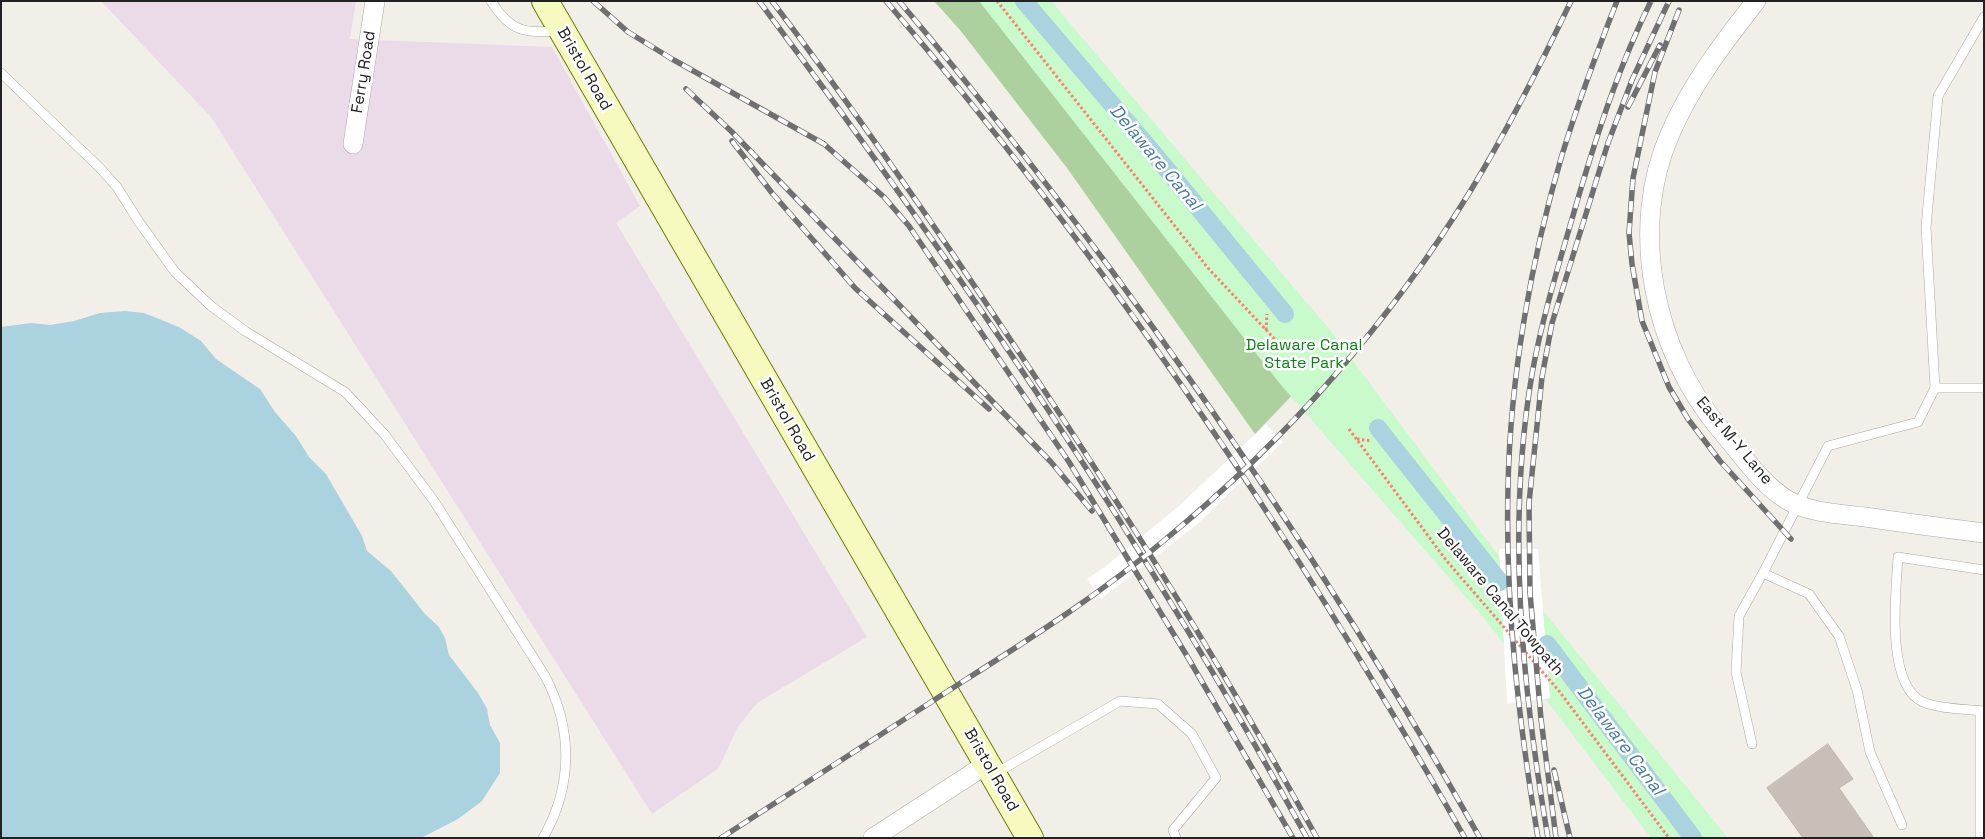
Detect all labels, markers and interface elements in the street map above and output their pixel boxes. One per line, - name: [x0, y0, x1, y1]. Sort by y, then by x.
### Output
- street label: Bristol Road: [552, 24, 616, 114]
- street label: Ferry Road: [348, 29, 380, 115]
- water label: Delaware Canal: [1105, 101, 1205, 215]
- park label: Delaware Canal State Park: [1246, 336, 1362, 374]
- street label: Bristol Road: [755, 375, 819, 465]
- street label: East M-Y Lane: [1692, 393, 1776, 489]
- street label: Delaware Canal Towpath: [1432, 524, 1568, 680]
- water label: Delaware Canal: [1572, 682, 1668, 800]
- street label: Bristol Road: [959, 725, 1023, 815]

